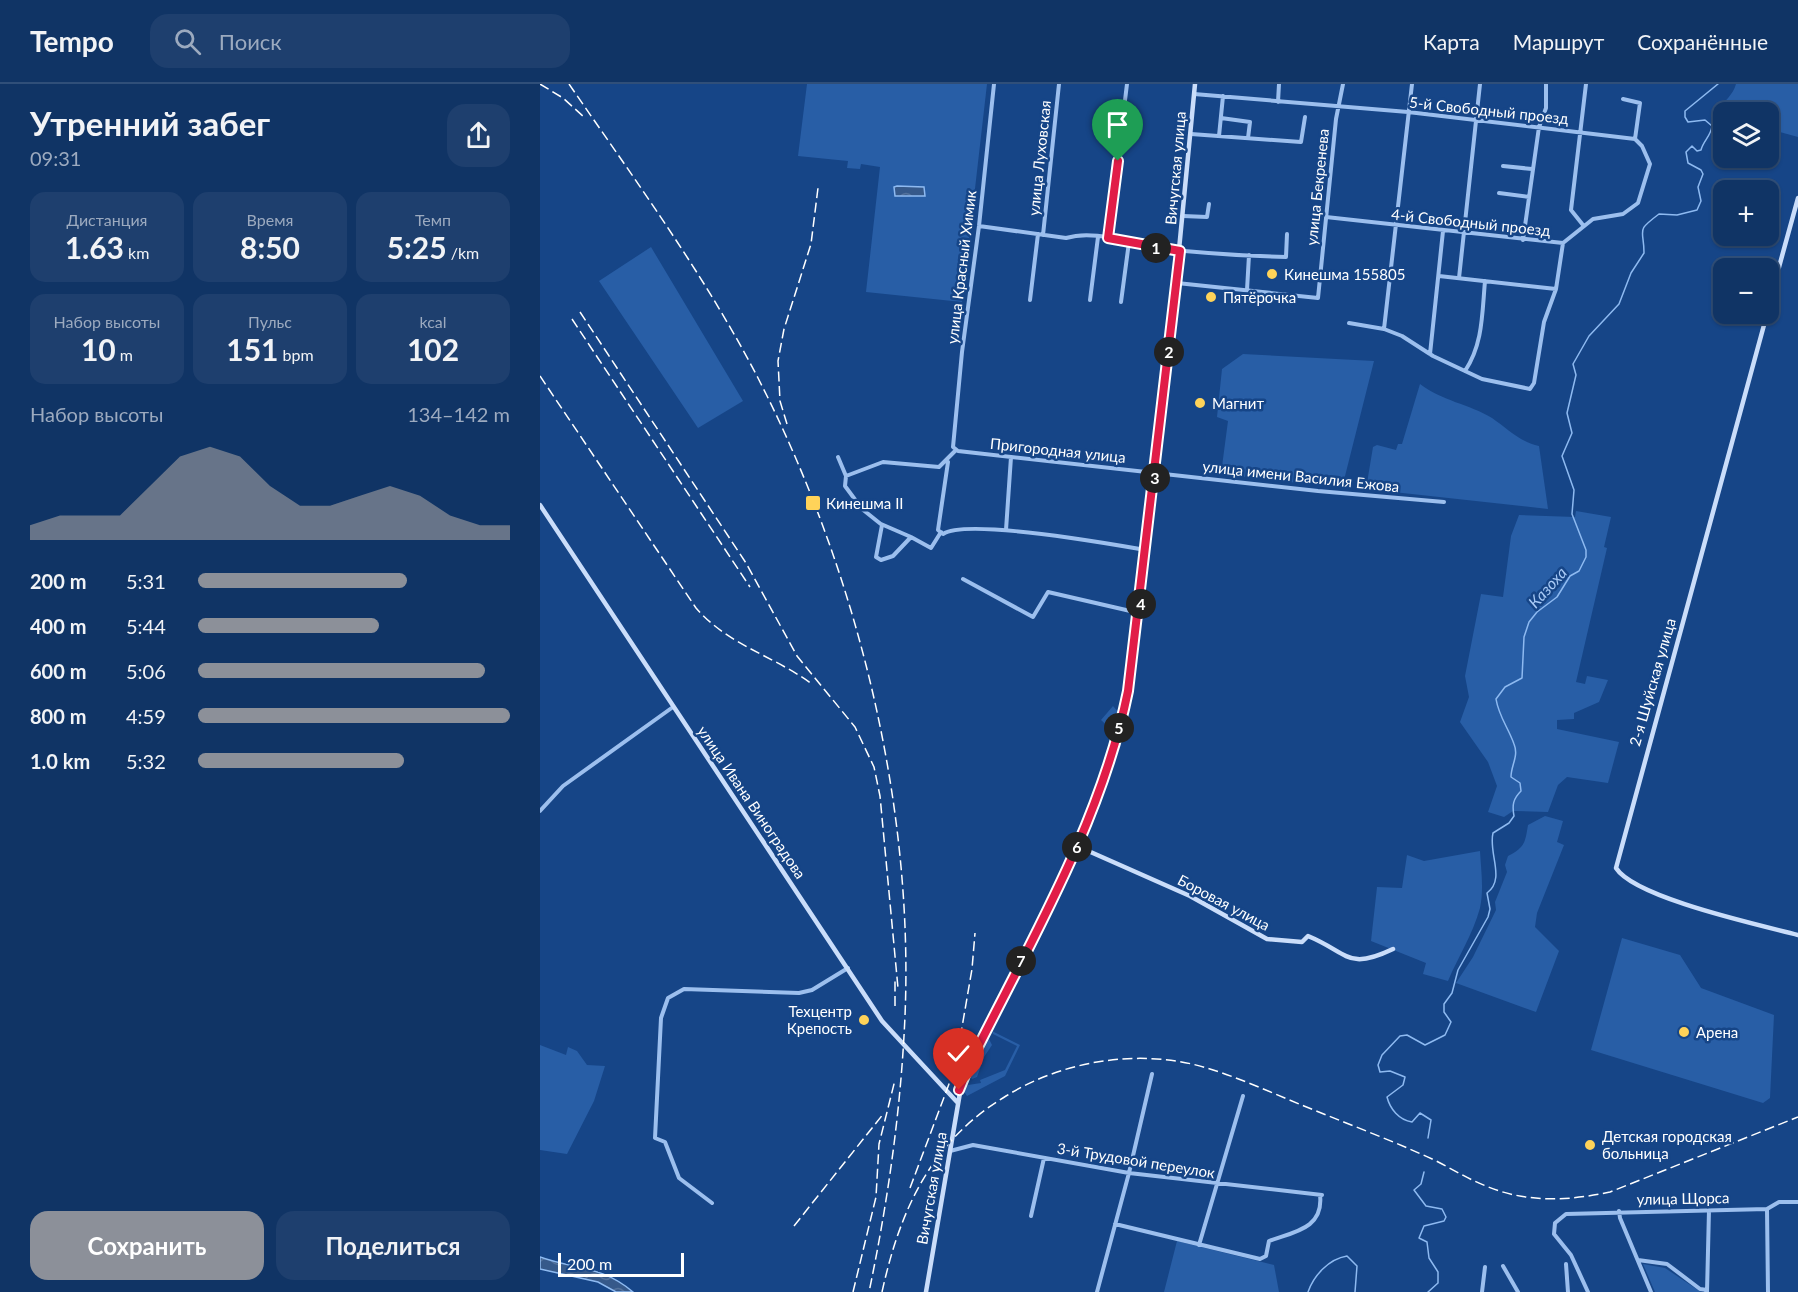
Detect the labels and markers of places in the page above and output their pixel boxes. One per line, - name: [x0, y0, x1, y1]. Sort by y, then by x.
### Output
- pin: [1092, 99, 1143, 161]
- pin: 1: [1141, 233, 1171, 263]
- place label: Кинешма 155805: [1284, 265, 1405, 283]
- marker: Кинешма 155805: [1265, 267, 1279, 281]
- place label: Пятёрочка: [1223, 288, 1296, 306]
- marker: Пятёрочка: [1204, 290, 1218, 304]
- pin: 2: [1154, 337, 1184, 367]
- place label: Магнит: [1212, 394, 1264, 412]
- marker: Магнит: [1193, 396, 1207, 410]
- pin: 3: [1140, 463, 1170, 493]
- marker: Кинешма II: [804, 494, 822, 512]
- place label: Кинешма II: [826, 494, 904, 512]
- pin: 4: [1126, 589, 1156, 619]
- pin: 5: [1104, 713, 1134, 743]
- pin: 6: [1062, 832, 1092, 862]
- pin: 7: [1006, 946, 1036, 976]
- place label: Техцентр Крепость: [787, 1002, 852, 1037]
- marker: Техцентр Крепость: [857, 1013, 871, 1027]
- place label: Арена: [1696, 1023, 1738, 1041]
- marker: Арена: [1677, 1025, 1691, 1039]
- pin: [933, 1028, 984, 1090]
- place label: Детская городская больница: [1602, 1127, 1732, 1162]
- marker: Детская городская больница: [1583, 1138, 1597, 1152]

